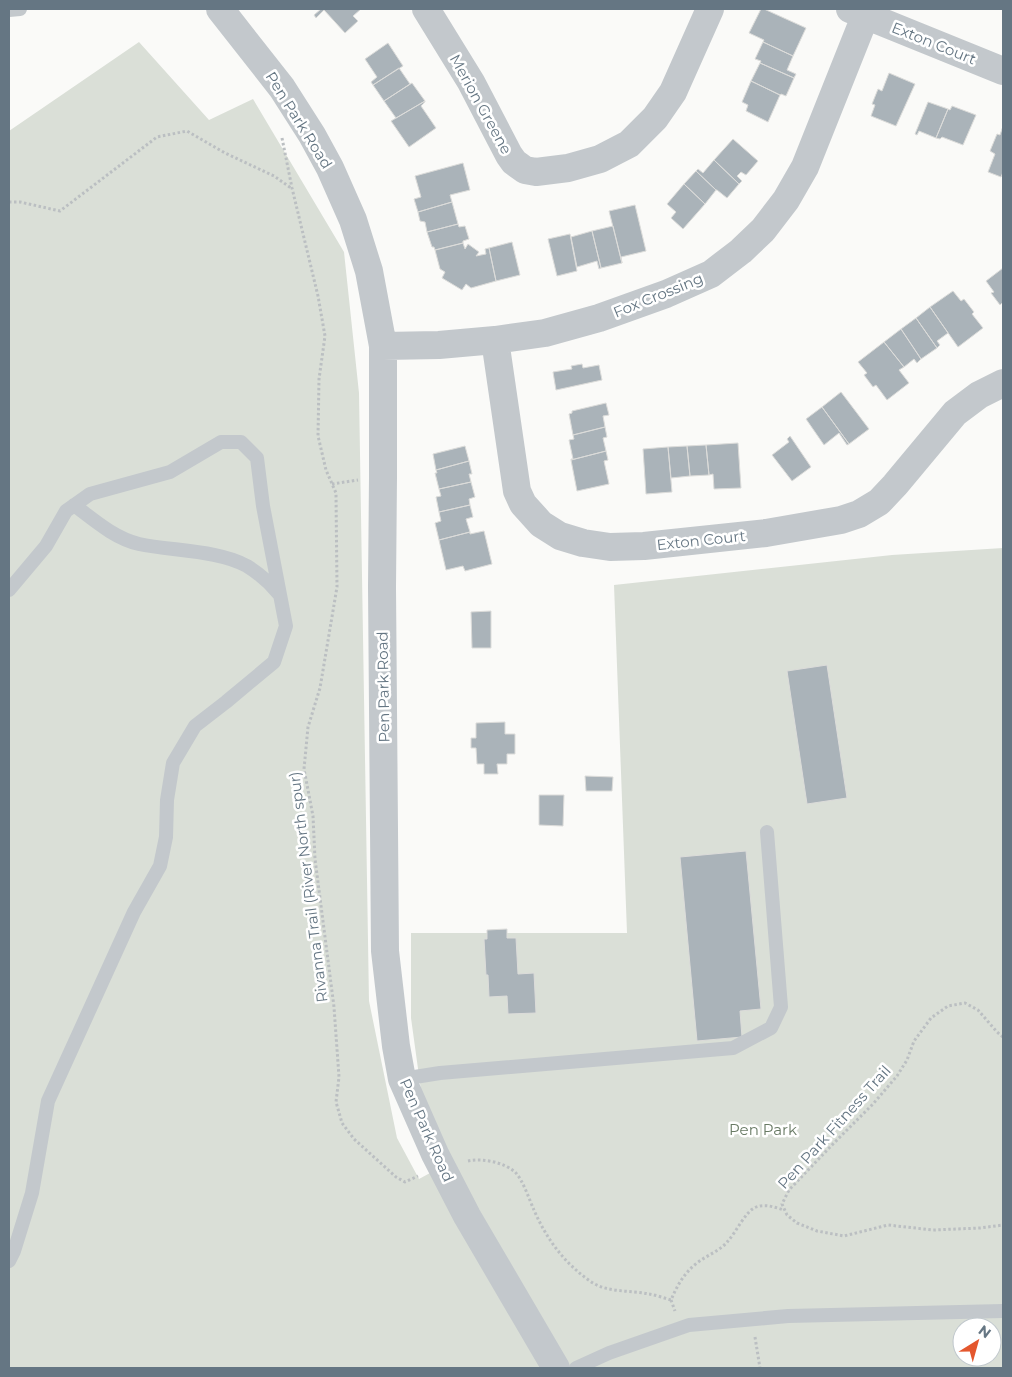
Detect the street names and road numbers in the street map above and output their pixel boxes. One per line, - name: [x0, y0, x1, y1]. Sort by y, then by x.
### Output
- street label: Exton Court: [889, 17, 979, 69]
- street label: Merion Greene: [446, 51, 516, 157]
- street label: Pen Park Road: [261, 68, 337, 172]
- street label: Fox Crossing: [610, 268, 706, 322]
- street label: Exton Court: [656, 526, 746, 554]
- street label: Pen Park Road: [373, 631, 393, 743]
- street label: Rivanna Trail (River North spur): [284, 771, 332, 1003]
- street label: Pen Park Fitness Trail: [773, 1061, 895, 1193]
- street label: Pen Park Road: [396, 1075, 458, 1185]

